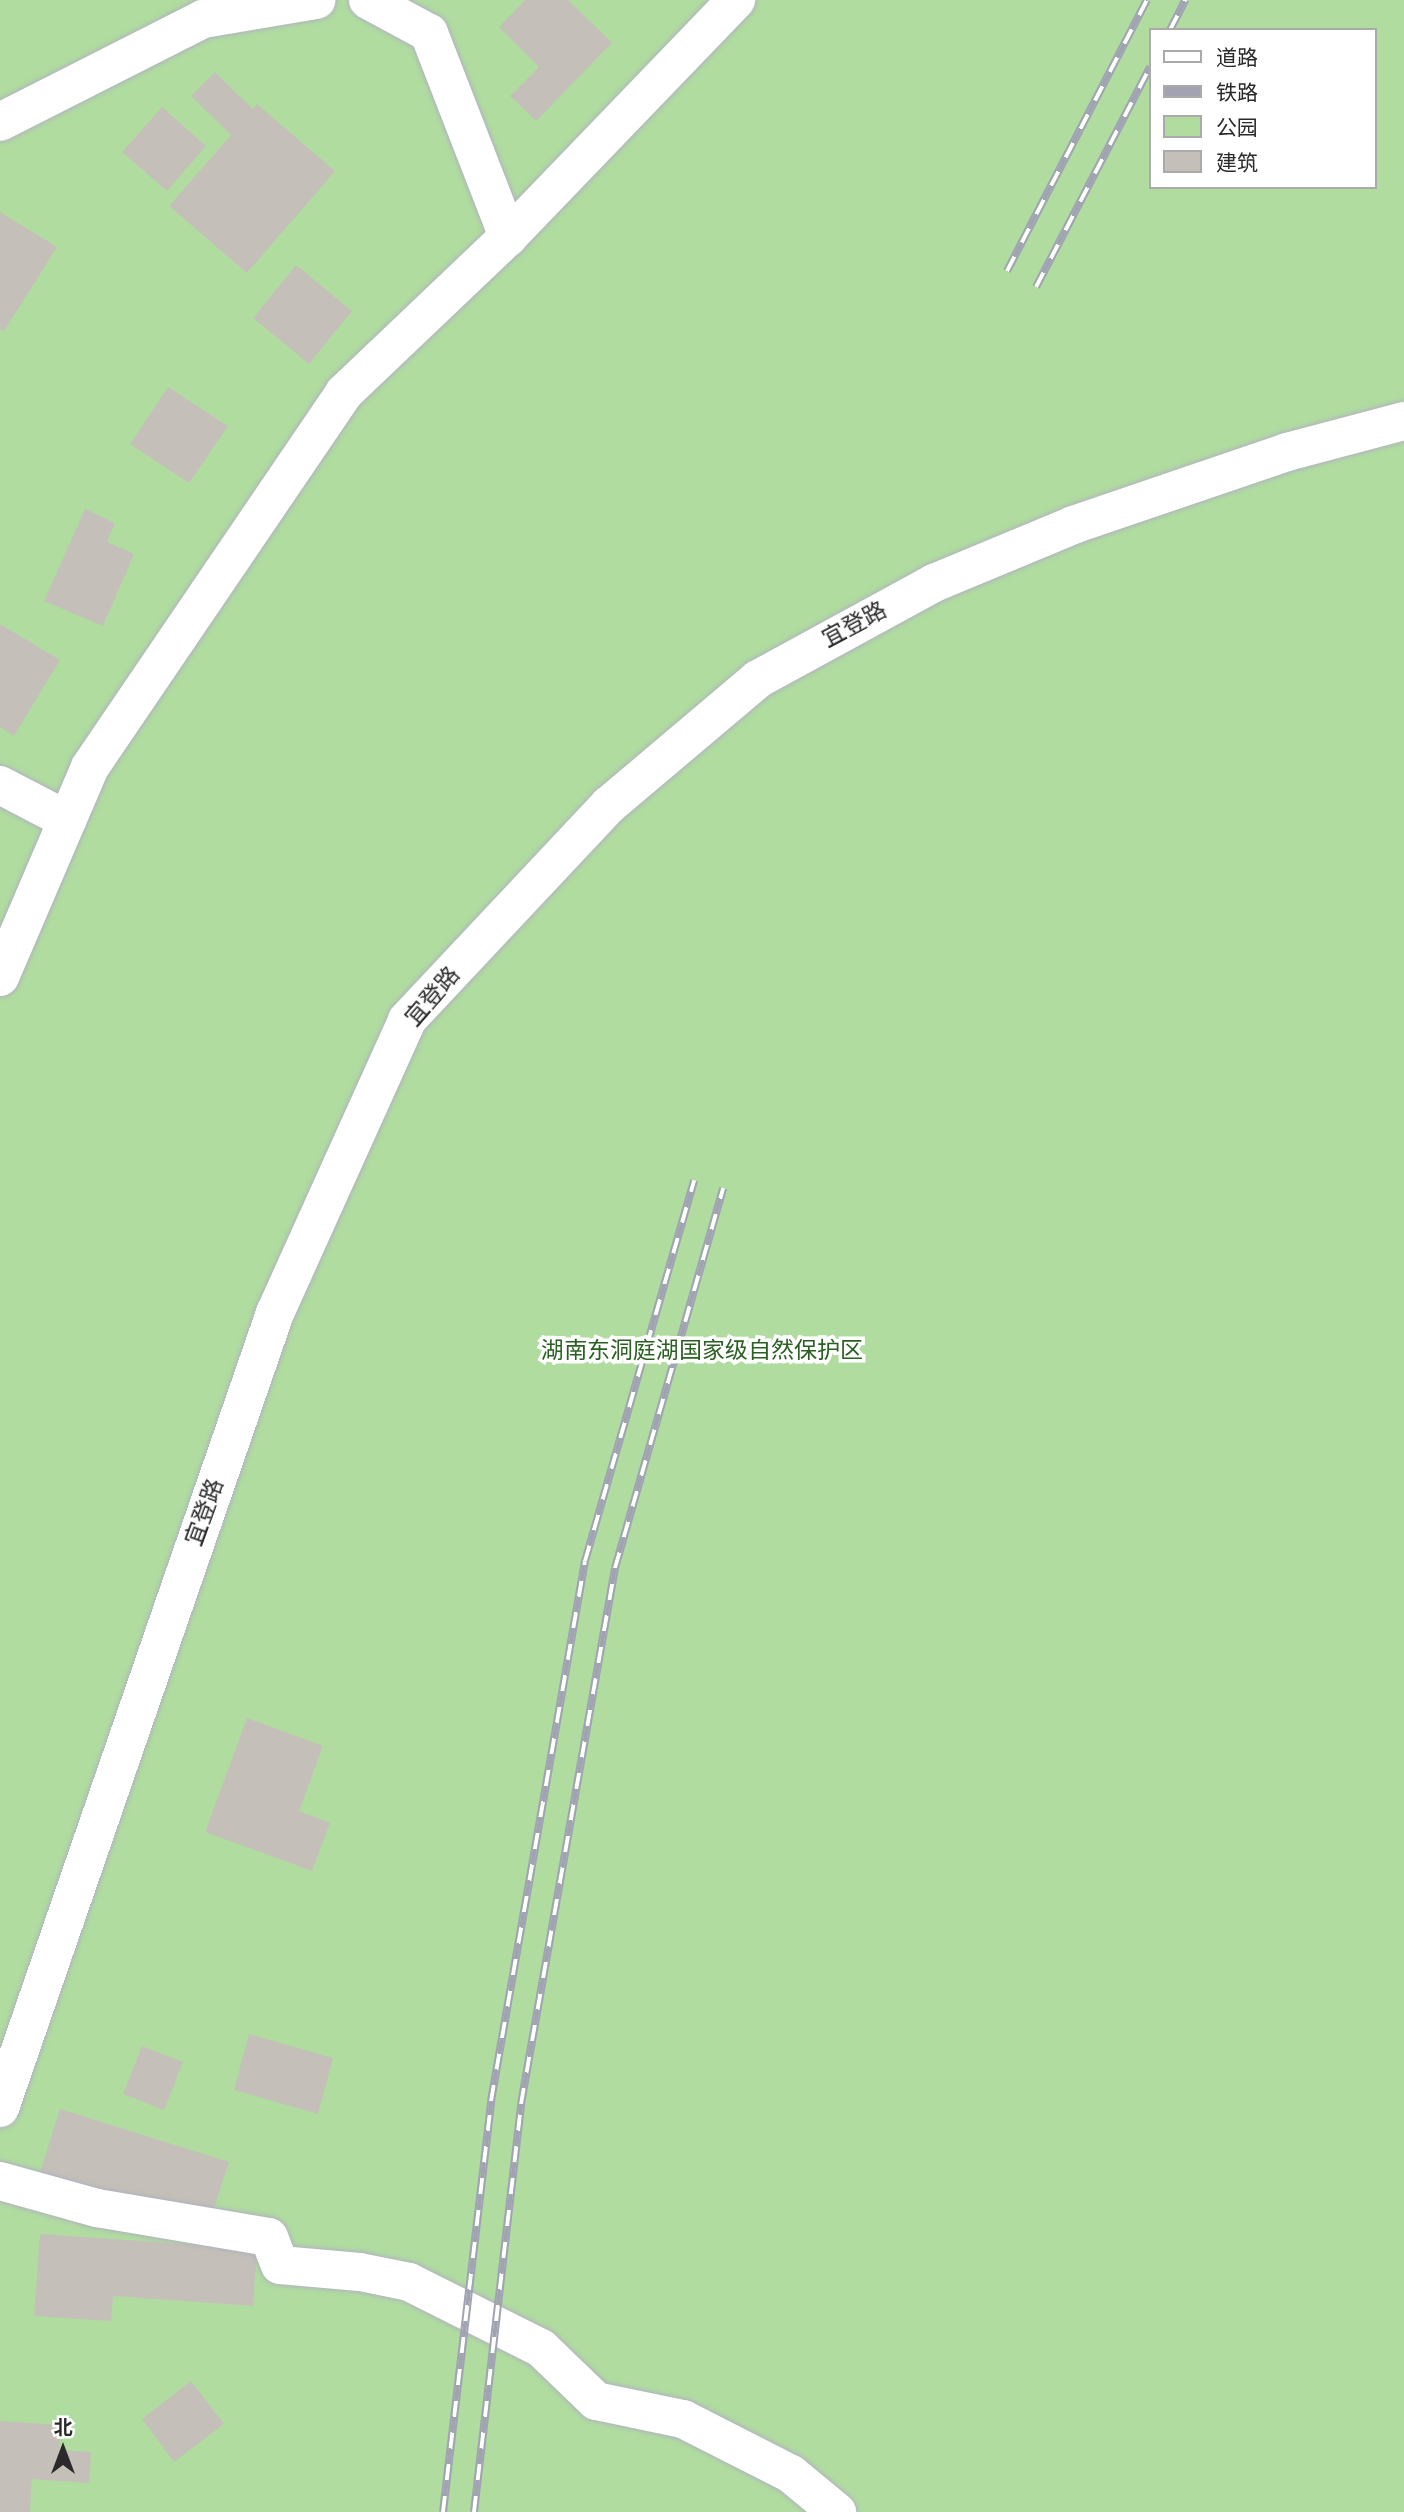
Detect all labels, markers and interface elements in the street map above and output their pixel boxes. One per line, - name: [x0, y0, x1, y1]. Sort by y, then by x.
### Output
- legend: [1148, 28, 1376, 189]
- text: 道路: [1216, 44, 1258, 72]
- text: 铁路: [1216, 79, 1258, 107]
- text: 公园: [1216, 114, 1258, 142]
- text: 建筑: [1216, 149, 1258, 177]
- street label: 宜登路: [817, 596, 891, 652]
- street label: 宜登路: [399, 961, 465, 1031]
- park label: 湖南东洞庭湖国家级自然保护区: [541, 1336, 863, 1364]
- street label: 宜登路: [179, 1475, 229, 1549]
- north arrow: [28, 2414, 98, 2484]
- text: 北: [53, 2415, 73, 2440]

